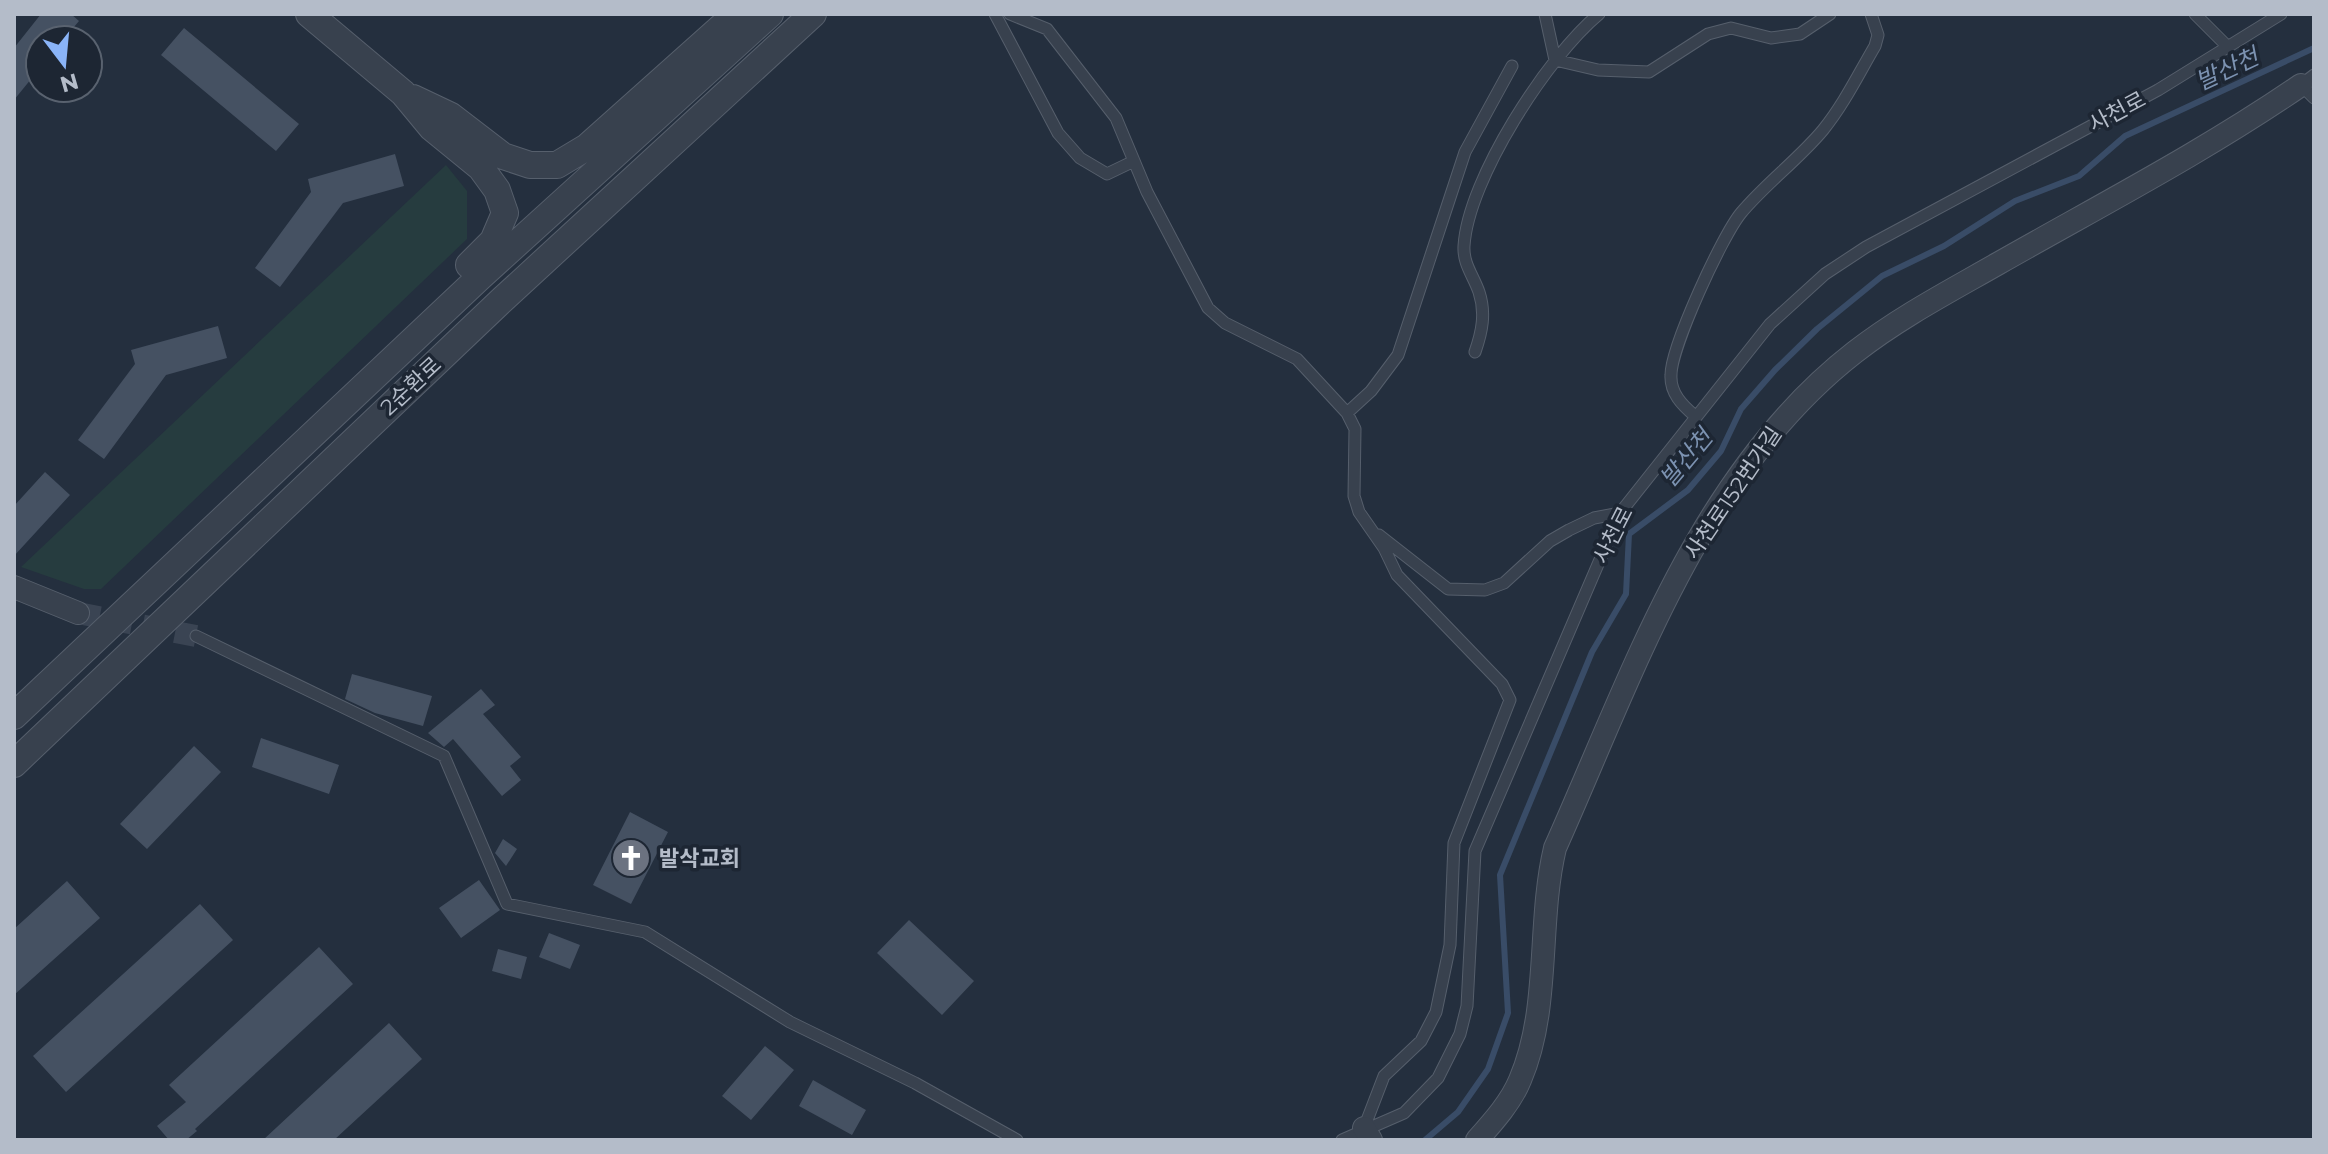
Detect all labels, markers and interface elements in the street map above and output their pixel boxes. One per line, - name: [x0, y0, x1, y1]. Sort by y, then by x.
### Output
- north arrow: [24, 24, 104, 104]
- water label: 발산천: [2191, 41, 2266, 96]
- text: N: [57, 67, 82, 98]
- street label: 사천로: [2084, 86, 2150, 138]
- street label: 2순환로: [375, 351, 447, 421]
- water label: 발산천: [1654, 421, 1720, 493]
- street label: 사천로152번가길: [1679, 422, 1787, 564]
- street label: 사천로: [1587, 502, 1639, 568]
- church icon: 발삭교회: [610, 837, 652, 879]
- place label: 발삭교회: [659, 845, 740, 872]

